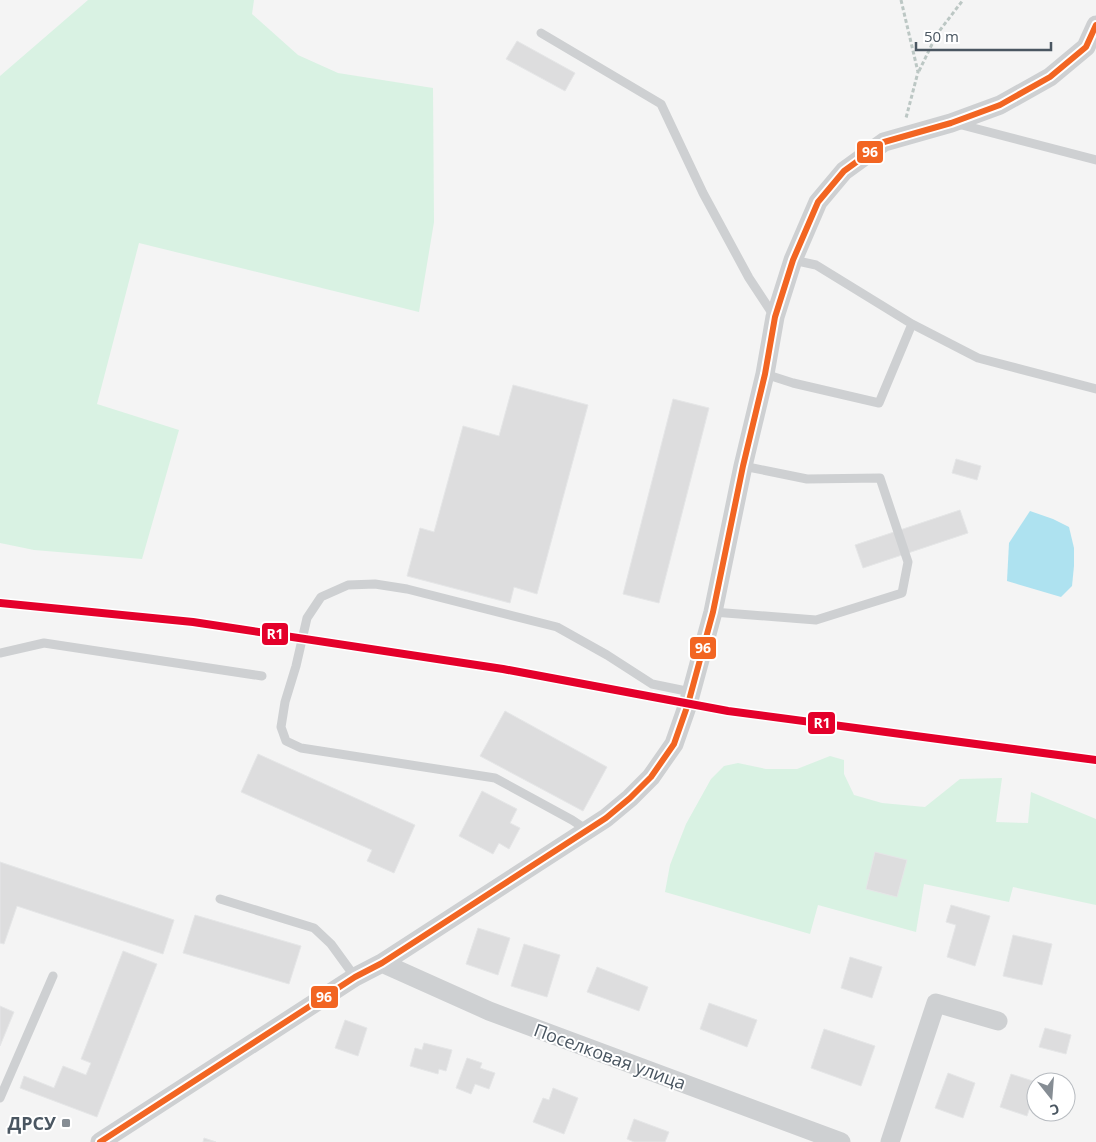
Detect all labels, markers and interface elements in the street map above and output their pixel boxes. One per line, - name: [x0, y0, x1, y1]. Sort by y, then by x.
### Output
- scale bar: [916, 20, 1051, 52]
- text: 50 m: [924, 26, 959, 46]
- line badge: 96: [856, 140, 884, 164]
- text: 96: [862, 142, 878, 161]
- line badge: R1: [261, 622, 289, 646]
- text: R1: [266, 624, 284, 643]
- line badge: 96: [689, 636, 717, 660]
- text: 96: [695, 638, 711, 657]
- line badge: R1: [807, 711, 836, 735]
- text: R1: [813, 713, 831, 732]
- line badge: 96: [310, 985, 339, 1009]
- text: 96: [316, 987, 332, 1006]
- street label: Поселковая улица: [531, 1017, 689, 1095]
- north arrow: [1026, 1072, 1076, 1122]
- text: С: [1048, 1100, 1062, 1120]
- place label: ДРСУ: [8, 1111, 56, 1135]
- marker: ДРСУ: [60, 1117, 72, 1129]

